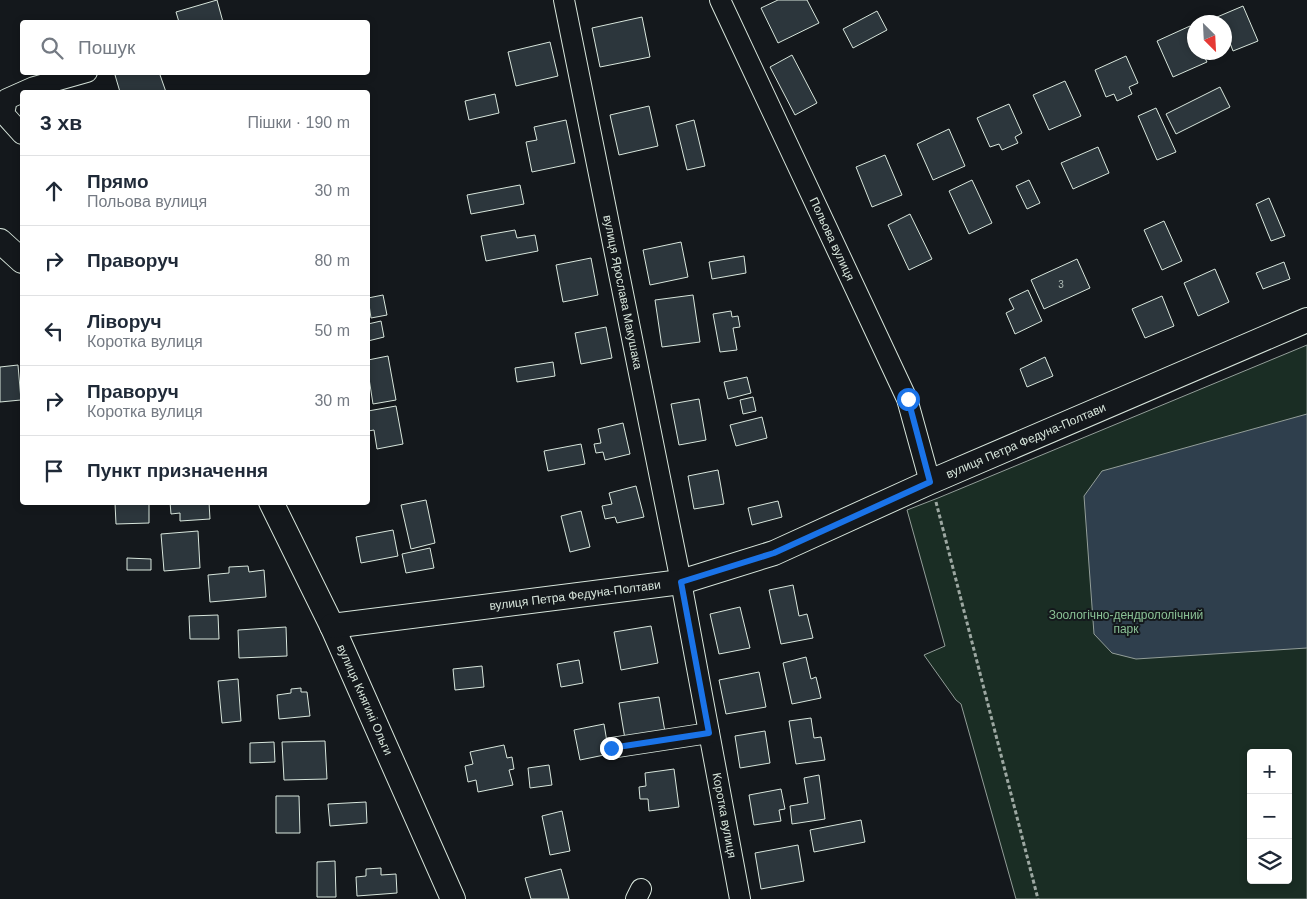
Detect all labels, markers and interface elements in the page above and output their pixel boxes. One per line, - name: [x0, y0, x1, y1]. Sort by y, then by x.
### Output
- north arrow: [1187, 15, 1232, 60]
- search box: [20, 20, 370, 75]
- icon: search: [38, 34, 66, 62]
- text: Пошук: [78, 37, 135, 58]
- text: 3 хв: [40, 111, 82, 134]
- text: Пішки · 190 m: [247, 114, 350, 131]
- text: Прямо: [87, 171, 149, 192]
- icon: ahead: [40, 177, 68, 205]
- text: 30 m: [314, 182, 350, 199]
- text: Польова вулиця: [87, 193, 207, 210]
- street label: Польова вулиця: [807, 195, 858, 283]
- street label: вулиця Ярослава Макушака: [600, 214, 645, 371]
- icon: right: [40, 247, 68, 275]
- text: Праворуч: [87, 250, 179, 271]
- text: 80 m: [314, 252, 350, 269]
- house number: 3: [1058, 279, 1064, 290]
- text: Ліворуч: [87, 311, 162, 332]
- icon: left: [40, 317, 68, 345]
- text: 50 m: [314, 322, 350, 339]
- text: Коротка вулиця: [87, 333, 203, 350]
- text: Праворуч: [87, 381, 179, 402]
- icon: right: [40, 387, 68, 415]
- route start: [897, 388, 920, 411]
- text: 30 m: [314, 392, 350, 409]
- street label: вулиця Петра Федуна-Полтави: [944, 400, 1108, 481]
- text: Коротка вулиця: [87, 403, 203, 420]
- icon: arrive: [40, 457, 68, 485]
- text: Пункт призначення: [87, 460, 268, 481]
- street label: вулиця Петра Федуна-Полтави: [489, 578, 662, 613]
- park label: Зоологічно-дендрололічний парк: [1049, 608, 1203, 636]
- street label: вулиця Княгині Ольги: [334, 642, 395, 757]
- route end: [600, 737, 623, 760]
- map controls: [1247, 749, 1292, 884]
- button: +: [1247, 749, 1292, 794]
- street label: Коротка вулиця: [710, 771, 739, 859]
- button: −: [1247, 794, 1292, 839]
- button: layers: [1247, 839, 1292, 884]

